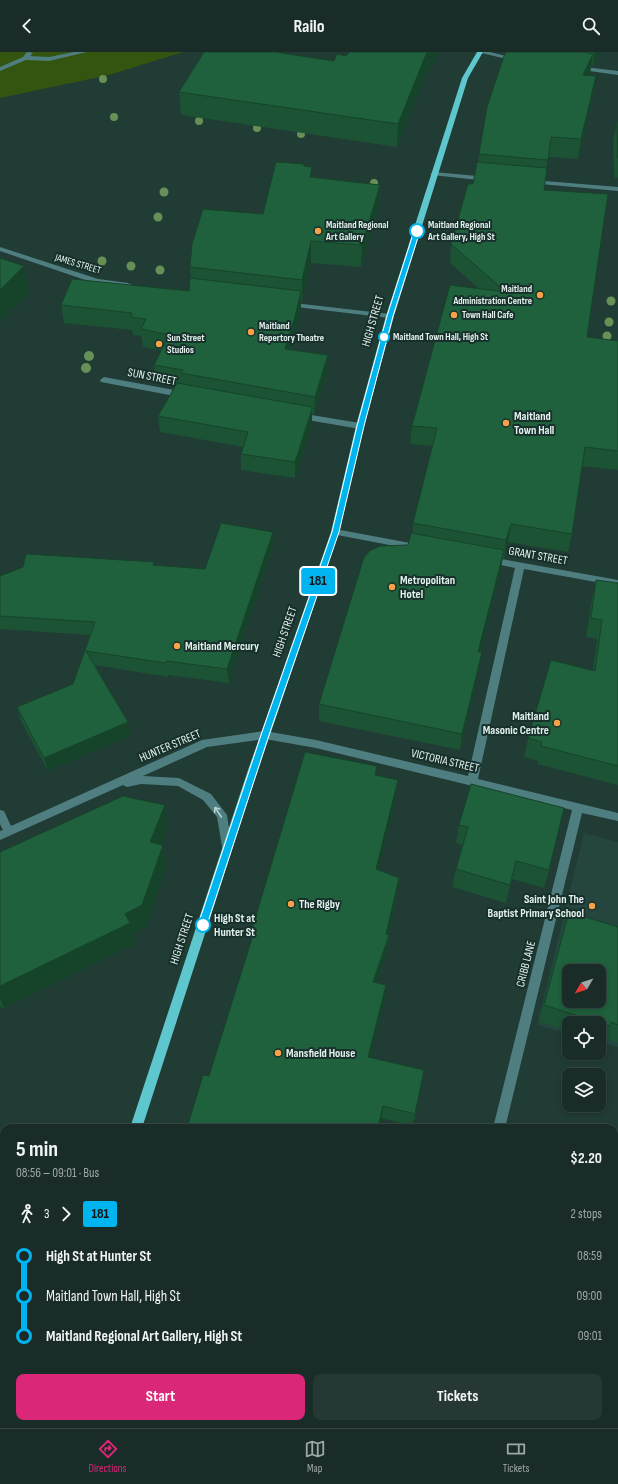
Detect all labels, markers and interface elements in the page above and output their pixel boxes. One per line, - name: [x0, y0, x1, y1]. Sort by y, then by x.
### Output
- icon: back: [16, 15, 38, 37]
- icon: search: [580, 15, 602, 37]
- text: Railo: [293, 16, 325, 37]
- place label: Maitland Regional Art Gallery: [325, 219, 388, 243]
- place label: Maitland Regional Art Gallery, High St: [427, 219, 496, 243]
- marker: Maitland Regional Art Gallery, High St: [409, 223, 425, 239]
- marker: Maitland Regional Art Gallery: [313, 226, 323, 236]
- street label: JAMES STREET: [53, 251, 102, 277]
- place label: Maitland Administration Centre: [453, 283, 532, 307]
- marker: Maitland Administration Centre: [535, 290, 545, 300]
- street label: HIGH STREET: [359, 293, 388, 348]
- place label: Town Hall Cafe: [462, 309, 514, 321]
- marker: Town Hall Cafe: [449, 310, 459, 320]
- place label: Maitland Repertory Theatre: [259, 320, 324, 344]
- marker: Maitland Repertory Theatre: [246, 327, 256, 337]
- marker: Maitland Town Hall, High St: [378, 331, 390, 343]
- place label: Maitland Town Hall, High St: [393, 331, 489, 343]
- place label: Sun Street Studios: [167, 332, 205, 356]
- marker: Sun Street Studios: [154, 339, 164, 349]
- street label: SUN STREET: [126, 365, 178, 389]
- place label: Maitland Town Hall: [514, 409, 554, 438]
- marker: Maitland Town Hall: [501, 418, 511, 428]
- street label: GRANT STREET: [507, 543, 569, 569]
- line badge: 181: [295, 568, 341, 594]
- text: 181: [309, 572, 327, 589]
- place label: Metropolitan Hotel: [400, 573, 455, 602]
- marker: Metropolitan Hotel: [387, 582, 397, 592]
- street label: HIGH STREET: [269, 604, 301, 659]
- place label: Maitland Mercury: [185, 639, 259, 654]
- marker: Maitland Mercury: [172, 641, 182, 651]
- place label: Maitland Masonic Centre: [483, 709, 549, 738]
- marker: Maitland Masonic Centre: [552, 718, 562, 728]
- street label: HUNTER STREET: [137, 726, 203, 766]
- street label: VICTORIA STREET: [410, 746, 481, 776]
- one-way arrow: [214, 806, 222, 817]
- place label: Saint John The Baptist Primary School: [488, 892, 584, 921]
- place label: The Rigby: [299, 897, 340, 912]
- marker: The Rigby: [286, 899, 296, 909]
- marker: Saint John The Baptist Primary School: [587, 901, 597, 911]
- street label: HIGH STREET: [167, 911, 197, 966]
- place label: High St at Hunter St: [214, 911, 255, 940]
- marker: High St at Hunter St: [195, 917, 211, 933]
- street label: CRIBB LANE: [513, 939, 539, 989]
- north arrow: [562, 964, 606, 1008]
- map controls: [562, 964, 606, 1112]
- button: locate: [562, 1016, 606, 1060]
- place label: Mansfield House: [286, 1046, 355, 1061]
- marker: Mansfield House: [273, 1048, 283, 1058]
- button: layers: [562, 1068, 606, 1112]
- text: 5 min: [16, 1136, 58, 1163]
- text: $2.20: [570, 1149, 602, 1168]
- text: 08:56 – 09:01 · Bus: [16, 1165, 99, 1181]
- icon: walk: [16, 1203, 38, 1225]
- icon: forward: [55, 1203, 77, 1225]
- text: 181: [91, 1205, 109, 1222]
- text: 3: [44, 1206, 49, 1222]
- text: 2 stops: [571, 1206, 602, 1222]
- text: High St at Hunter St: [46, 1247, 151, 1266]
- text: 08:59: [577, 1248, 602, 1264]
- text: Maitland Town Hall, High St: [46, 1287, 181, 1306]
- text: 09:00: [576, 1288, 602, 1304]
- text: Maitland Regional Art Gallery, High St: [46, 1327, 242, 1346]
- text: 09:01: [578, 1328, 602, 1344]
- button: Start: [16, 1374, 305, 1420]
- button: Tickets: [313, 1374, 602, 1420]
- tab: Directions: [89, 1438, 126, 1475]
- tab: Map: [304, 1438, 326, 1475]
- tab: Tickets: [503, 1438, 529, 1475]

